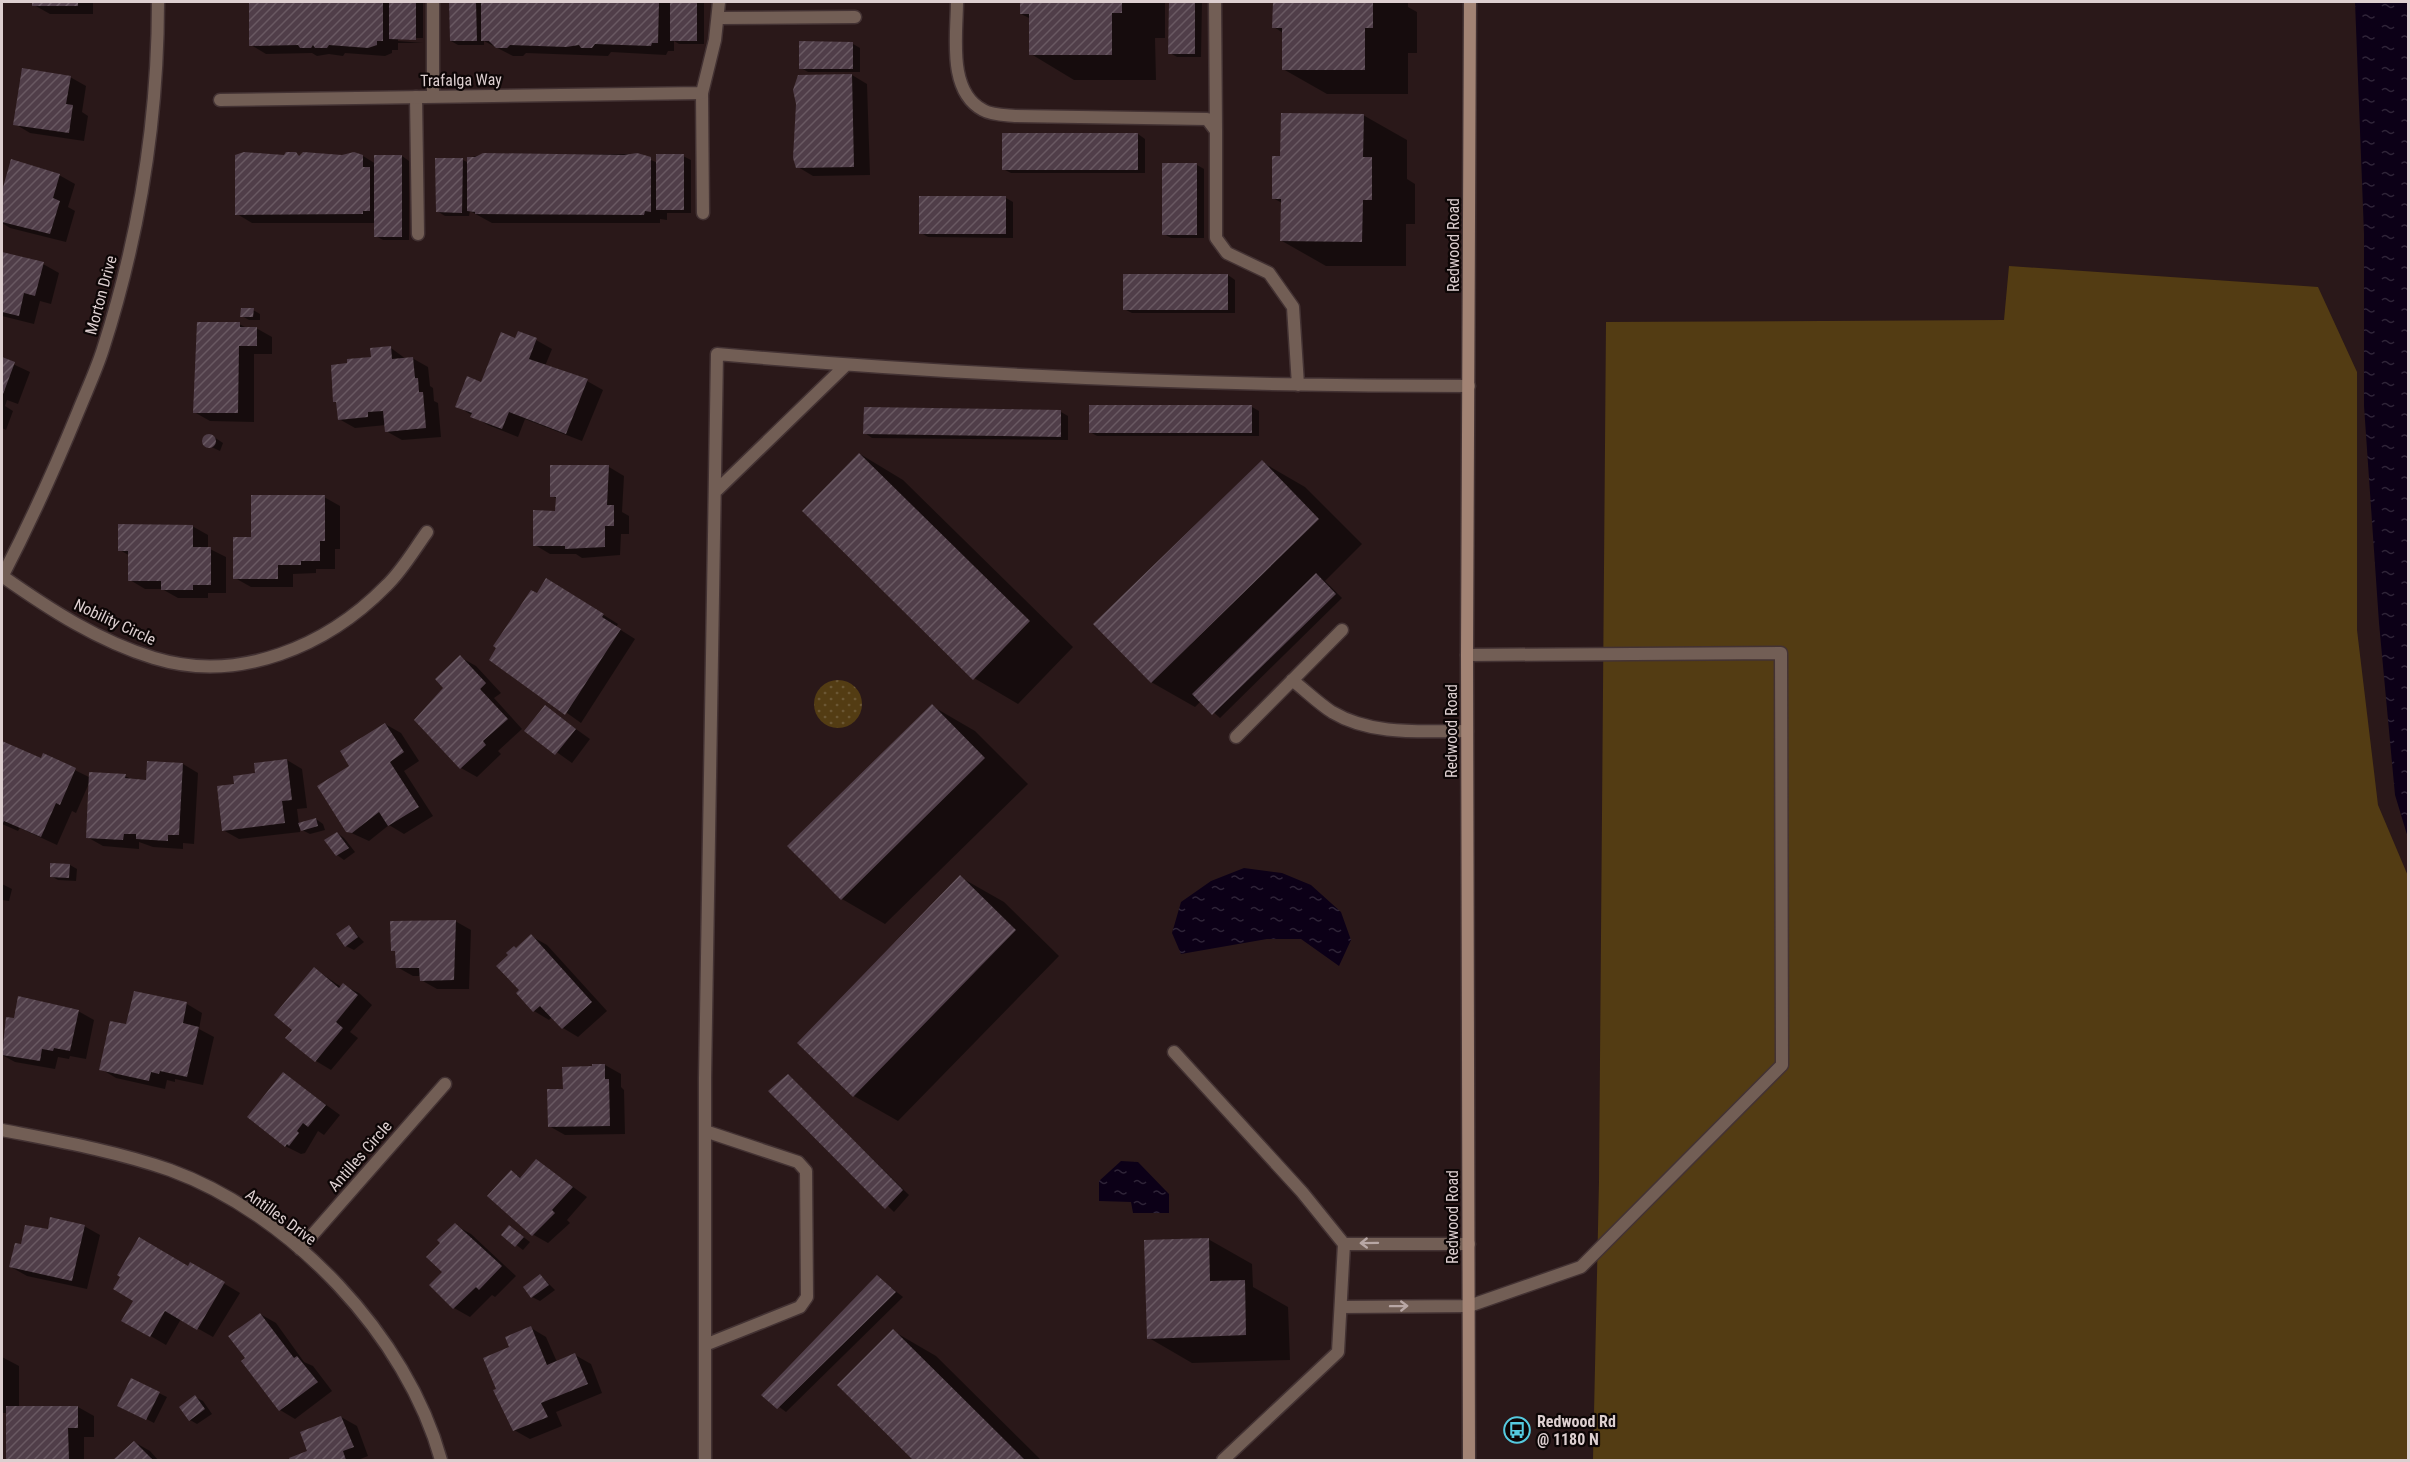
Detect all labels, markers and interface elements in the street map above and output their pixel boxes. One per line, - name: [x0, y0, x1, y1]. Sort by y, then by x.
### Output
- street label: Trafalga Way: [420, 70, 502, 90]
- street label: Redwood Road: [1444, 198, 1463, 292]
- street label: Morton Drive: [81, 253, 121, 337]
- street label: Nobility Circle: [71, 595, 159, 649]
- street label: Redwood Road: [1442, 684, 1461, 778]
- street label: Antilles Circle: [324, 1117, 396, 1195]
- street label: Redwood Road: [1443, 1170, 1462, 1264]
- street label: Antilles Drive: [242, 1185, 320, 1249]
- one-way arrow: [1359, 1238, 1379, 1249]
- one-way arrow: [1389, 1300, 1409, 1312]
- place label: Redwood Rd @ 1180 N: [1537, 1412, 1616, 1449]
- bus stop icon: Redwood Rd @ 1180 N: [1502, 1415, 1532, 1445]

